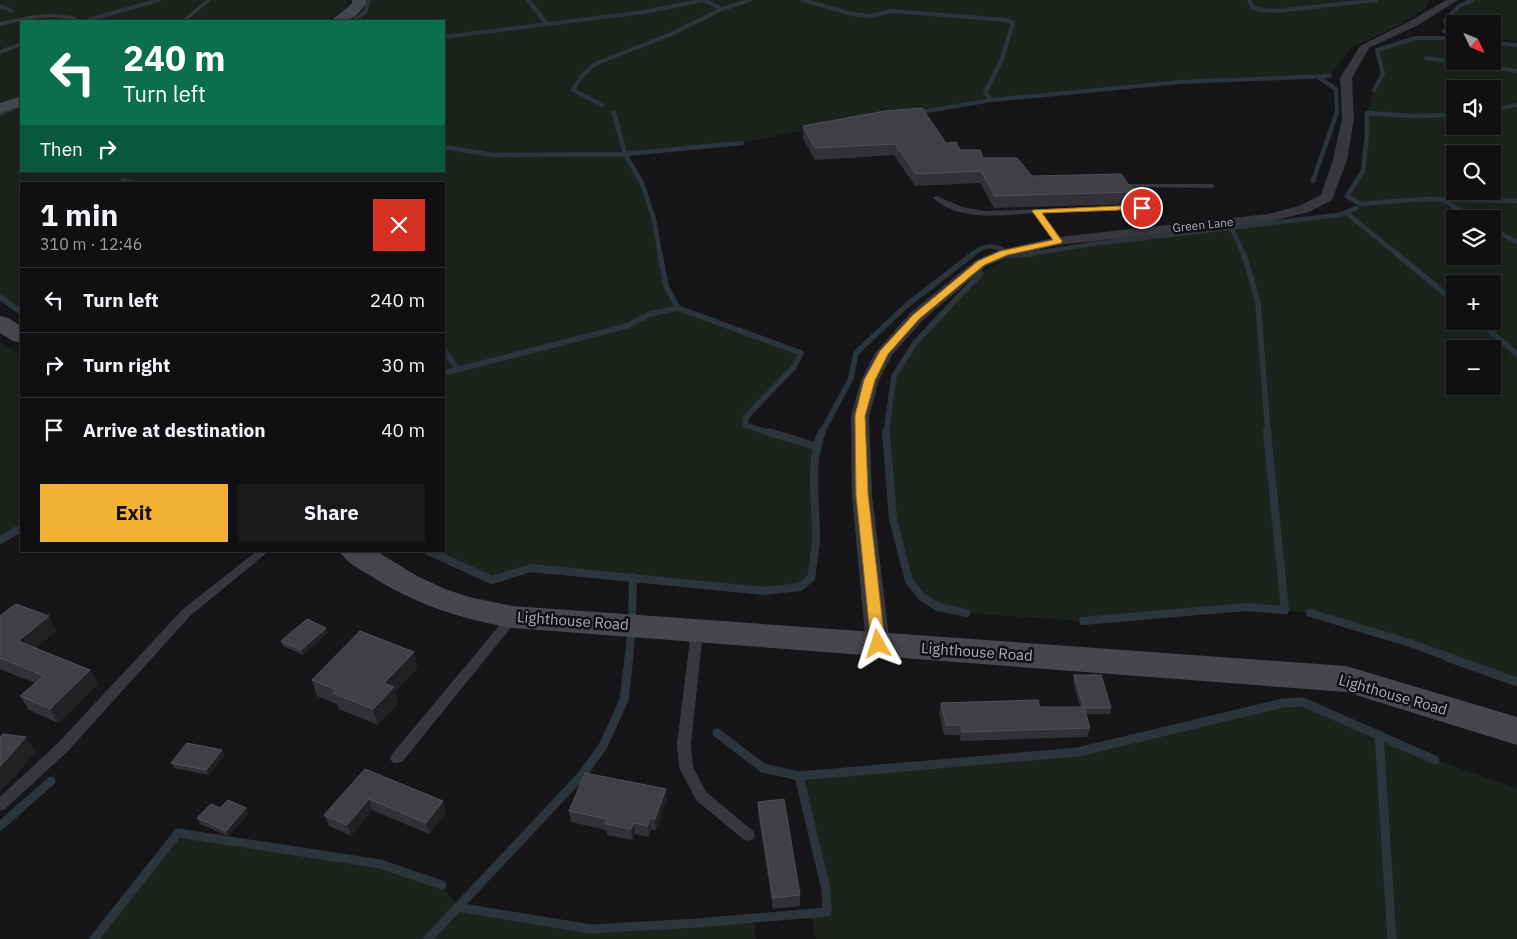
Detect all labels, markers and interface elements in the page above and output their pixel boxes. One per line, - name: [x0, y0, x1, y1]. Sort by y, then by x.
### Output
- north arrow: [1446, 15, 1501, 70]
- map controls: [1446, 15, 1501, 395]
- text: 240 m: [123, 35, 226, 81]
- icon: left: [40, 40, 105, 105]
- text: Turn left: [123, 79, 206, 108]
- button: sound: [1446, 80, 1501, 135]
- icon: right: [93, 135, 121, 163]
- text: Then: [40, 137, 83, 161]
- button: search: [1446, 145, 1501, 200]
- pin: [1121, 187, 1163, 229]
- icon: arrive: [1128, 194, 1156, 222]
- text: 1 min: [40, 195, 118, 234]
- button: close: [373, 199, 425, 251]
- button: layers: [1446, 210, 1501, 265]
- street label: Green Lane: [1172, 214, 1235, 235]
- text: 310 m · 12:46: [40, 234, 142, 254]
- button: +: [1446, 275, 1501, 330]
- icon: left: [40, 286, 68, 314]
- text: Turn left: [83, 288, 159, 312]
- text: 240 m: [370, 288, 425, 312]
- button: −: [1446, 340, 1501, 395]
- icon: right: [40, 351, 68, 379]
- text: Turn right: [83, 353, 170, 377]
- text: 30 m: [381, 353, 425, 377]
- icon: arrive: [40, 416, 68, 444]
- text: Arrive at destination: [83, 418, 266, 442]
- text: 40 m: [381, 418, 425, 442]
- button: Exit: [40, 484, 228, 542]
- button: Share: [238, 484, 425, 542]
- street label: Lighthouse Road: [517, 607, 630, 634]
- position arrow: [851, 617, 903, 669]
- street label: Lighthouse Road: [921, 638, 1034, 665]
- street label: Lighthouse Road: [1337, 670, 1450, 719]

